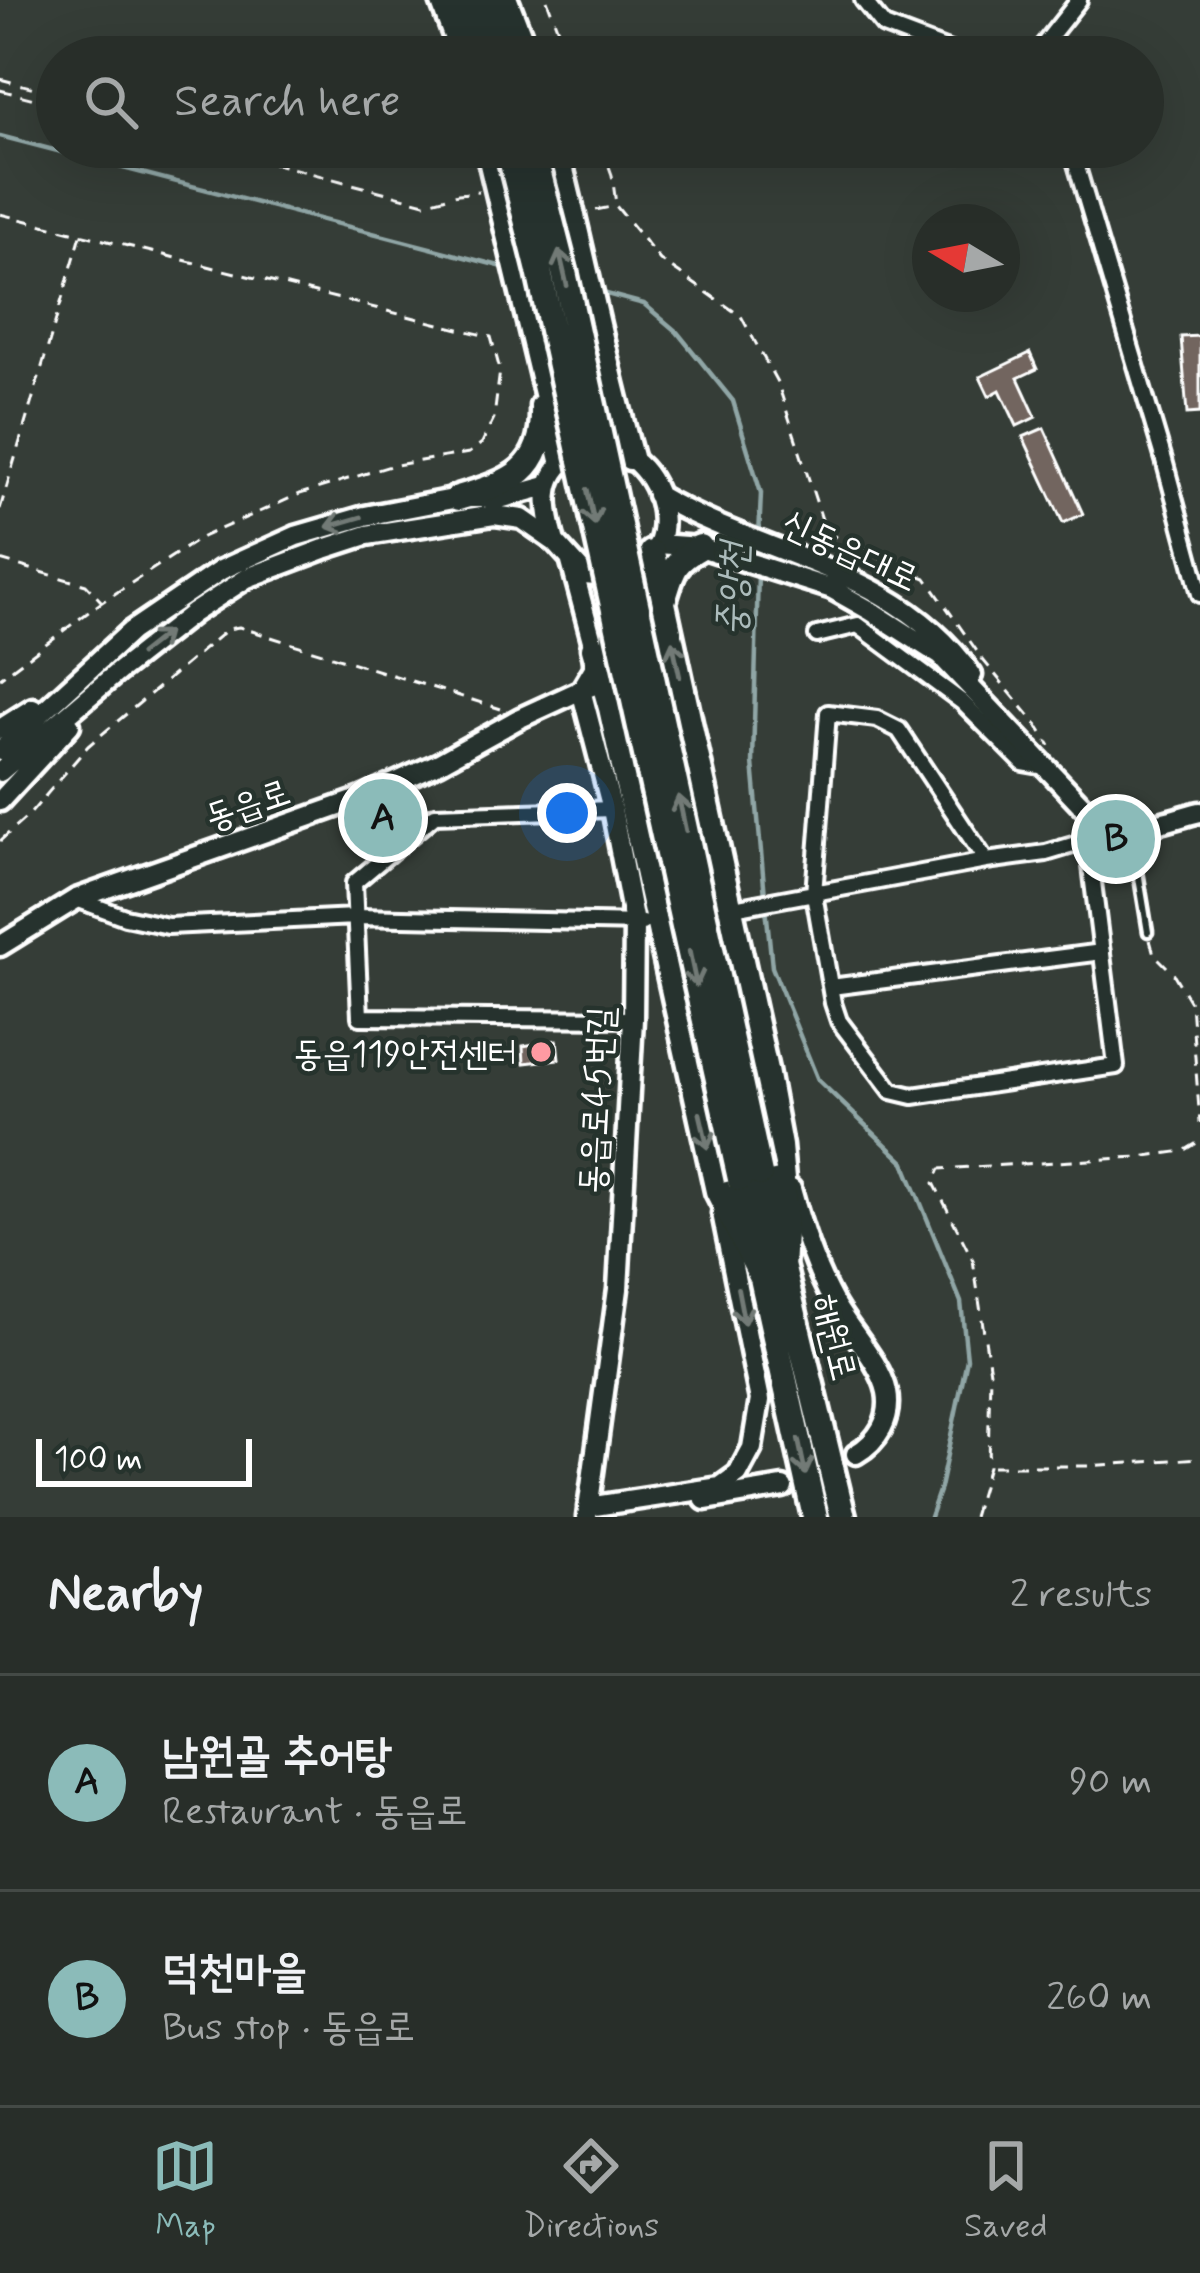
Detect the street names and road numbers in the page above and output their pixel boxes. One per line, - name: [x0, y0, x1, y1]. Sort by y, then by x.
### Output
- street label: 신동읍대로: [774, 500, 925, 604]
- street label: 동읍로: [199, 770, 297, 843]
- street label: 동읍로45번길: [570, 1005, 627, 1195]
- street label: 해원로: [799, 1290, 866, 1386]

